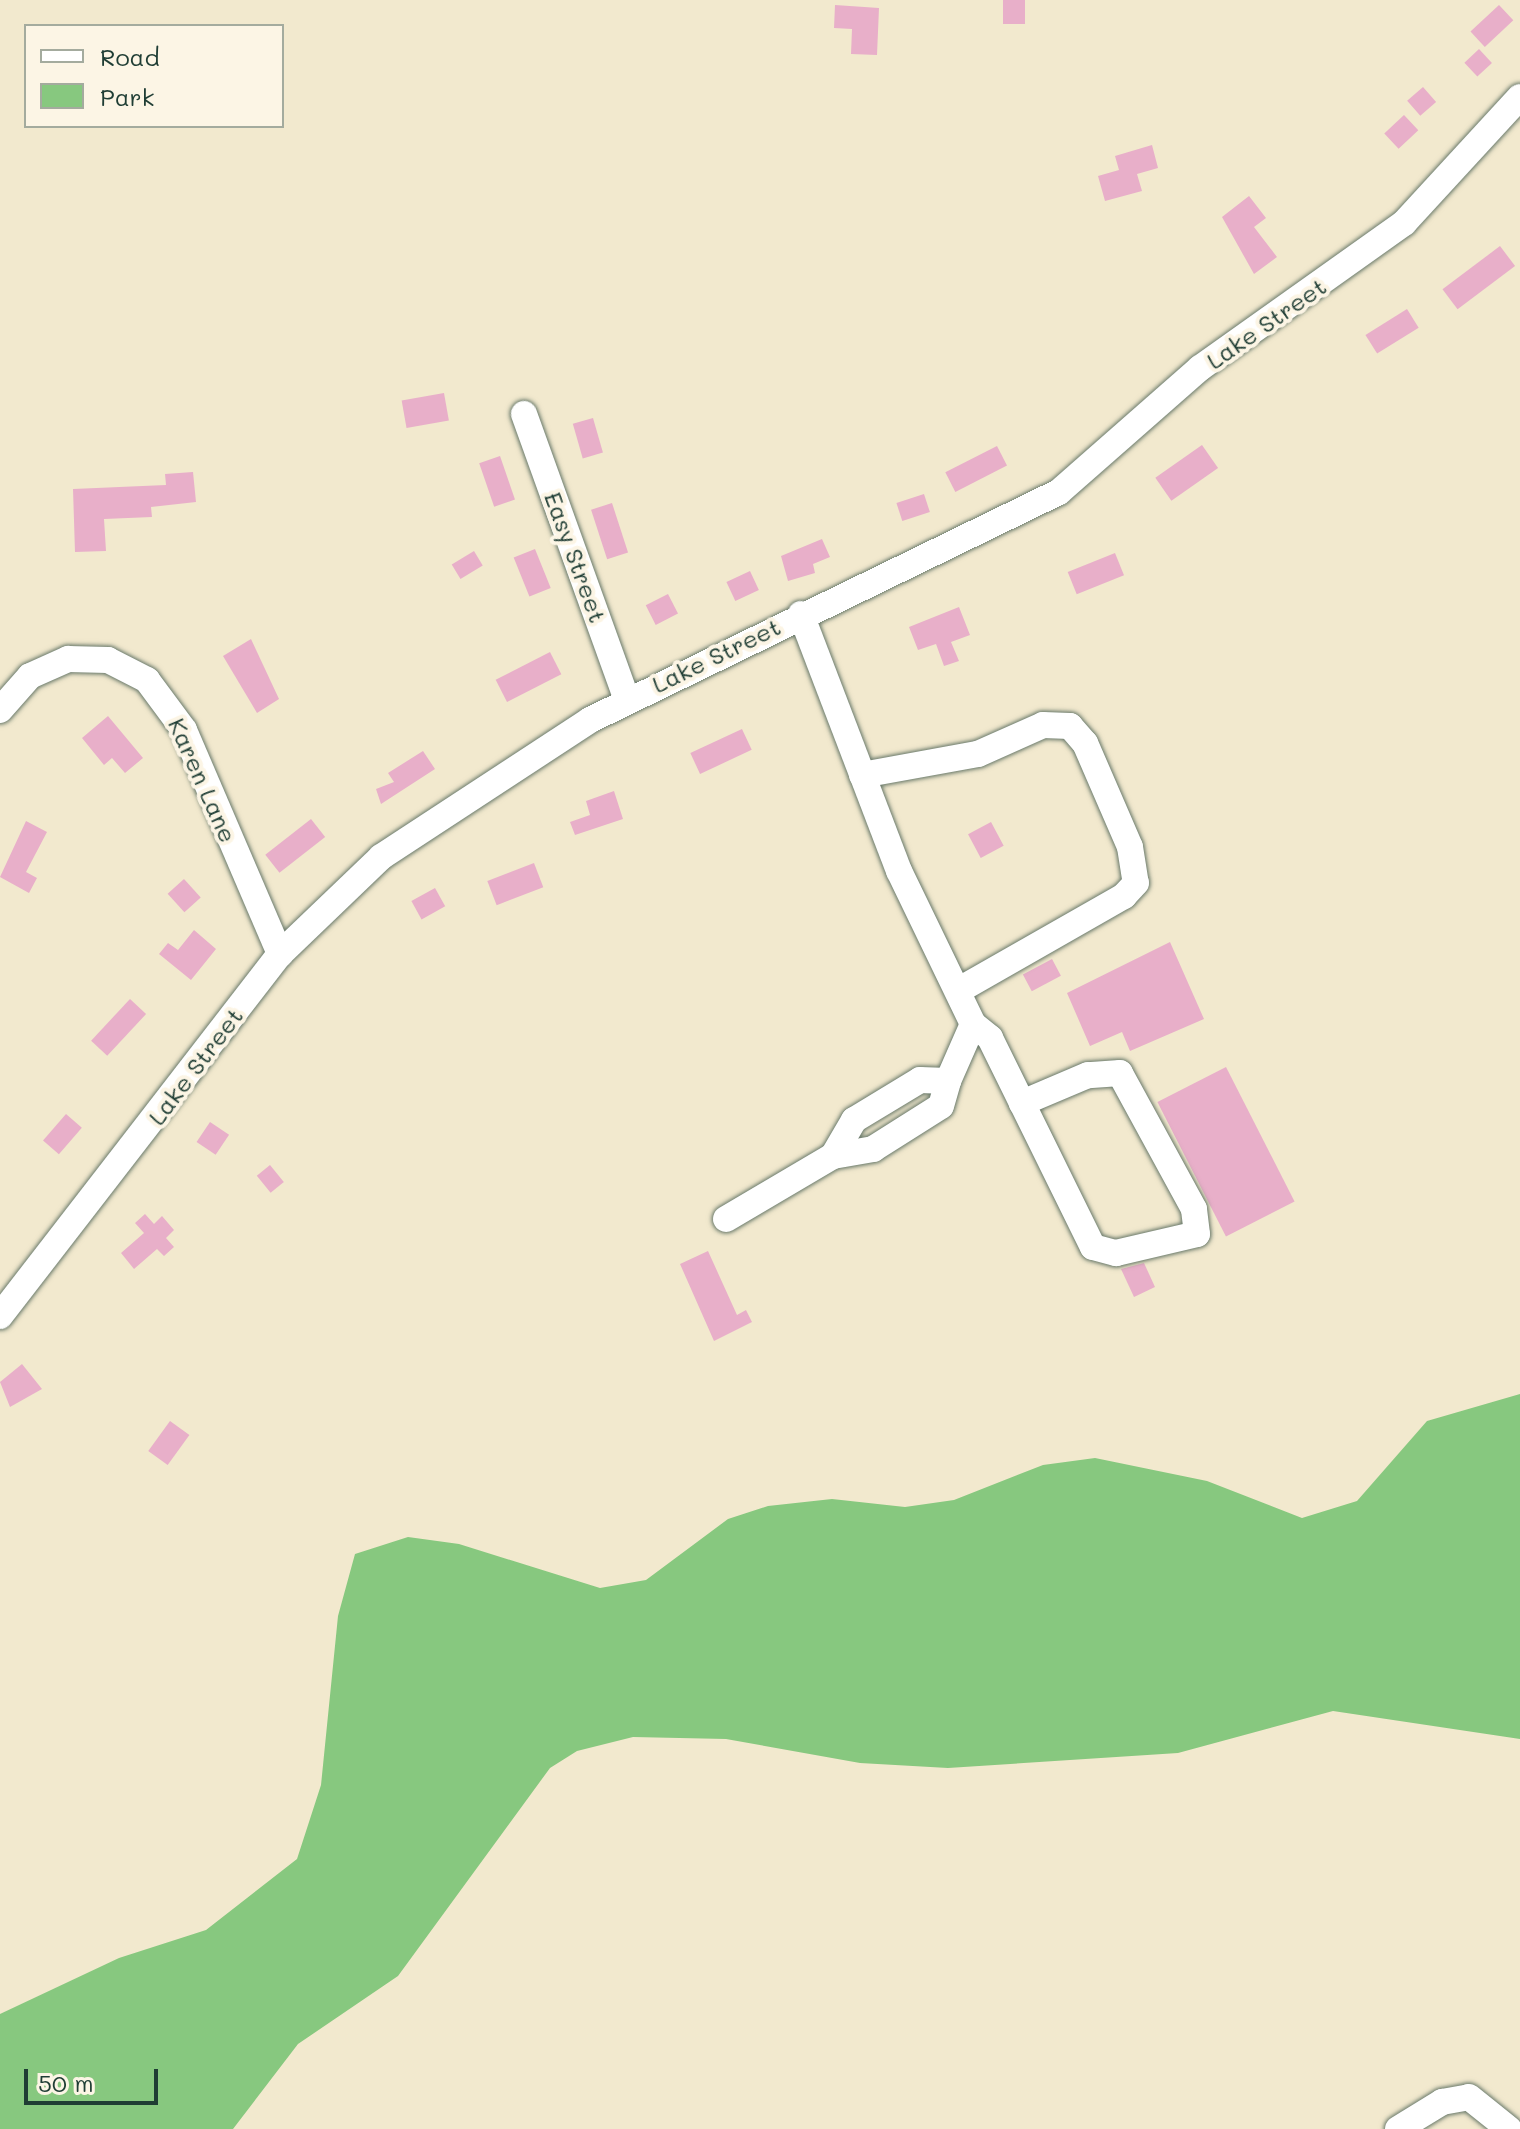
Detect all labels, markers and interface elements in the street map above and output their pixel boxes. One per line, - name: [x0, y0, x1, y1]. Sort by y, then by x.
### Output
- legend: [24, 24, 284, 128]
- text: Road: [100, 41, 160, 72]
- text: Park: [100, 81, 154, 112]
- street label: Lake Street: [1201, 271, 1331, 375]
- street label: Easy Street: [539, 488, 613, 626]
- street label: Lake Street: [647, 612, 785, 698]
- street label: Karen Lane: [163, 713, 243, 847]
- street label: Lake Street: [142, 1002, 248, 1130]
- scale bar: [28, 2053, 162, 2103]
- text: 50 m: [38, 2067, 94, 2098]

